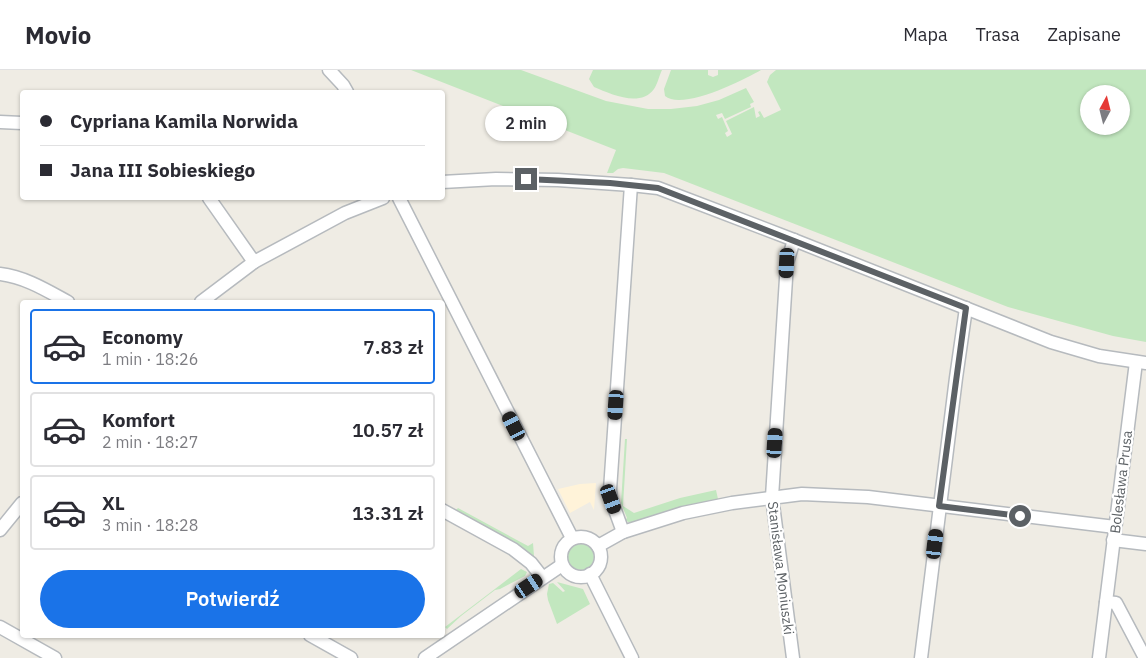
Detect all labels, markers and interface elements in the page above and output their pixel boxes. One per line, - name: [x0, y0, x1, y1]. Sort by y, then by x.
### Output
- text: Movio: [25, 19, 91, 51]
- text: Mapa: [903, 23, 948, 46]
- text: Trasa: [976, 23, 1020, 46]
- text: Zapisane: [1048, 23, 1121, 46]
- north arrow: [1080, 85, 1130, 135]
- map controls: [1080, 85, 1130, 135]
- callout: 2 min: [485, 106, 567, 142]
- text: Cypriana Kamila Norwida: [70, 109, 298, 133]
- text: 2 min: [505, 113, 547, 133]
- text: Jana III Sobieskiego: [70, 158, 255, 182]
- route end: [515, 168, 537, 190]
- car: [778, 248, 795, 278]
- icon: car: [42, 324, 87, 369]
- text: Economy: [102, 325, 183, 349]
- text: 7.83 zł: [363, 335, 423, 359]
- text: 1 min · 18:26: [102, 349, 198, 369]
- car: [607, 390, 624, 420]
- icon: car: [42, 407, 87, 452]
- text: Komfort: [102, 408, 175, 432]
- car: [500, 409, 527, 443]
- text: 10.57 zł: [352, 418, 423, 442]
- car: [766, 428, 783, 458]
- street label: Bolesława Prusa: [1106, 429, 1136, 535]
- text: 2 min · 18:27: [102, 432, 198, 452]
- car: [598, 482, 623, 516]
- icon: car: [42, 490, 87, 535]
- text: XL: [102, 491, 125, 515]
- street label: Stanisława Moniuszki: [764, 500, 798, 636]
- text: 13.31 zł: [352, 501, 423, 525]
- route start: [1009, 505, 1031, 527]
- text: 3 min · 18:28: [102, 515, 198, 535]
- car: [925, 528, 944, 560]
- button: Potwierdź: [40, 570, 425, 628]
- car: [512, 571, 545, 601]

